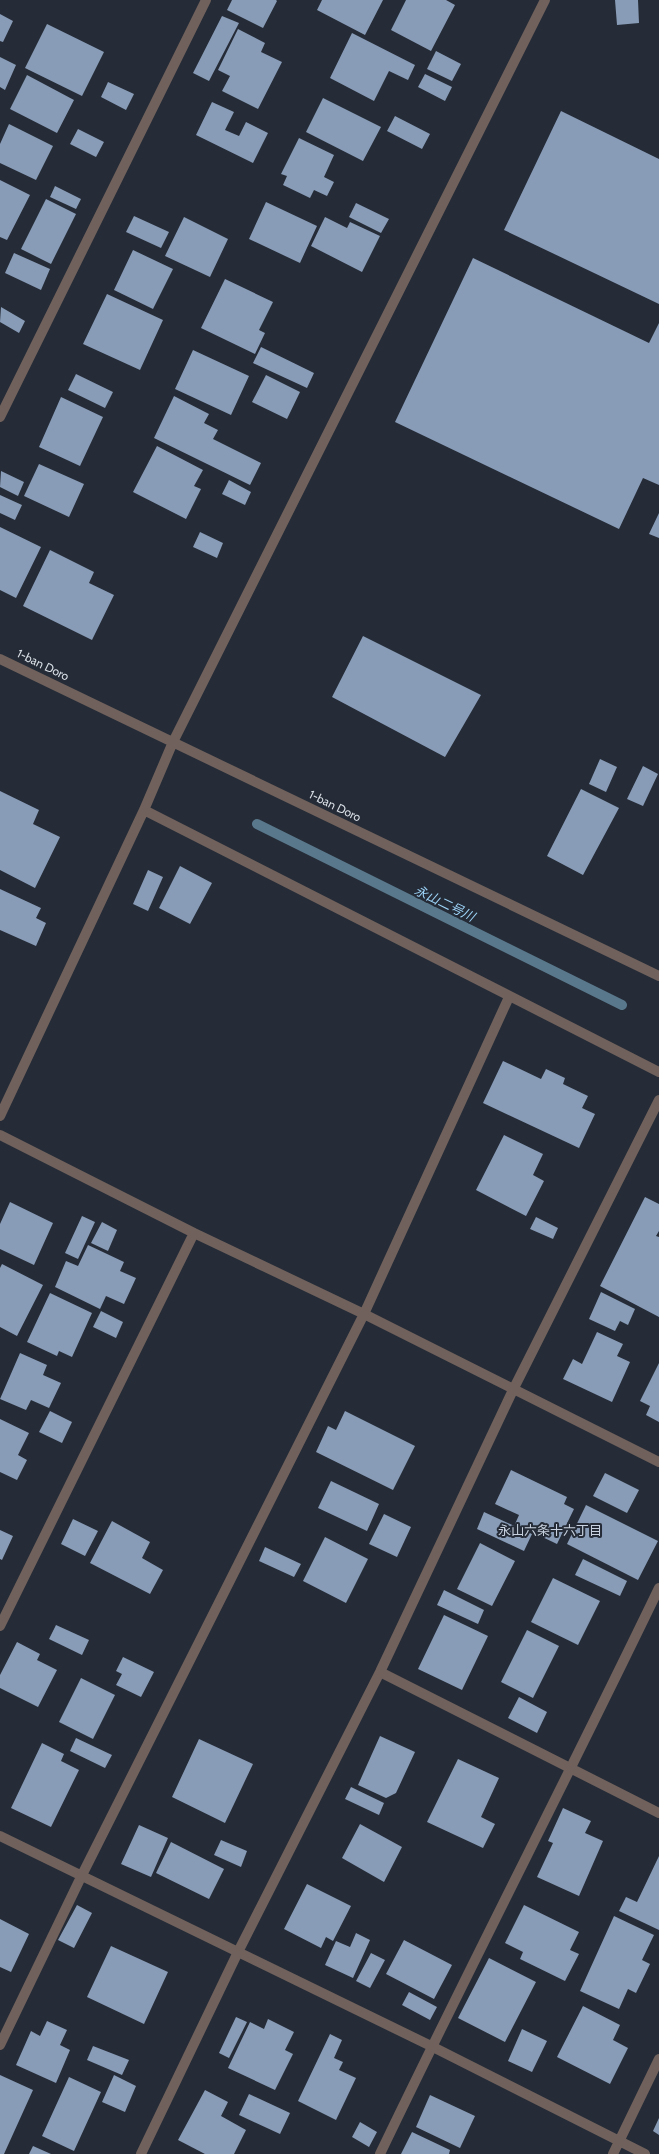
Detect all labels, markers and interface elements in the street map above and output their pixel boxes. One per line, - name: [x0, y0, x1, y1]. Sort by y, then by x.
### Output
- street label: 1-ban Doro: [15, 645, 72, 684]
- street label: 1-ban Doro: [307, 786, 364, 825]
- water label: 永山二号川: [412, 882, 480, 925]
- district label: 永山六条十六丁目: [498, 1522, 602, 1538]

